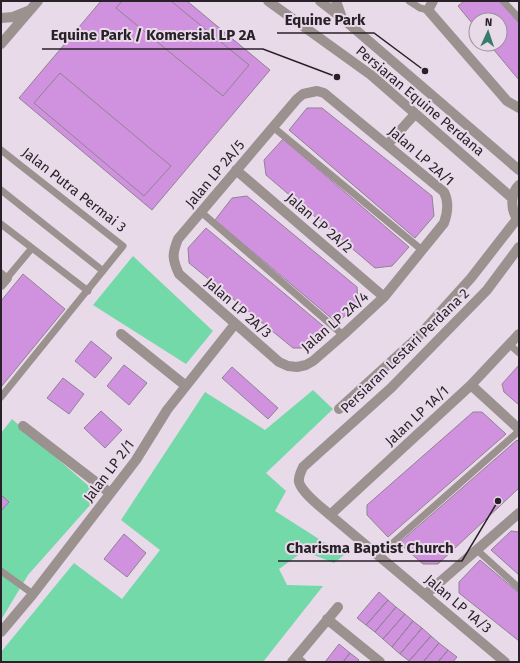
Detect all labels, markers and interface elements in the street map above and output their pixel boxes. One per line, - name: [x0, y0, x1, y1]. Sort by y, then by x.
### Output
- callout: Equine Park: [277, 6, 374, 33]
- text: Equine Park: [285, 11, 366, 29]
- north arrow: [468, 12, 508, 52]
- text: N: [485, 16, 492, 29]
- callout: Equine Park / Komersial LP 2A: [42, 22, 263, 49]
- text: Equine Park / Komersial LP 2A: [51, 26, 257, 44]
- street label: Persiaran Equine Perdana: [352, 42, 488, 160]
- street label: Jalan LP 2A/1: [385, 123, 457, 189]
- street label: Jalan LP 2A/5: [182, 137, 248, 211]
- street label: Jalan Putra Permai 3: [19, 144, 129, 236]
- street label: Jalan LP 2A/2: [282, 189, 356, 257]
- street label: Jalan LP 2A/3: [201, 274, 275, 342]
- street label: Persiaran Lestari Perdana 2: [337, 285, 473, 417]
- street label: Jalan LP 2A/4: [298, 288, 372, 356]
- street label: Jalan LP 1A/1: [382, 382, 452, 450]
- street label: Jalan LP 2/1: [80, 437, 138, 505]
- callout: Charisma Baptist Church: [278, 534, 462, 561]
- text: Charisma Baptist Church: [286, 539, 454, 557]
- street label: Jalan LP 1A/3: [421, 571, 495, 637]

